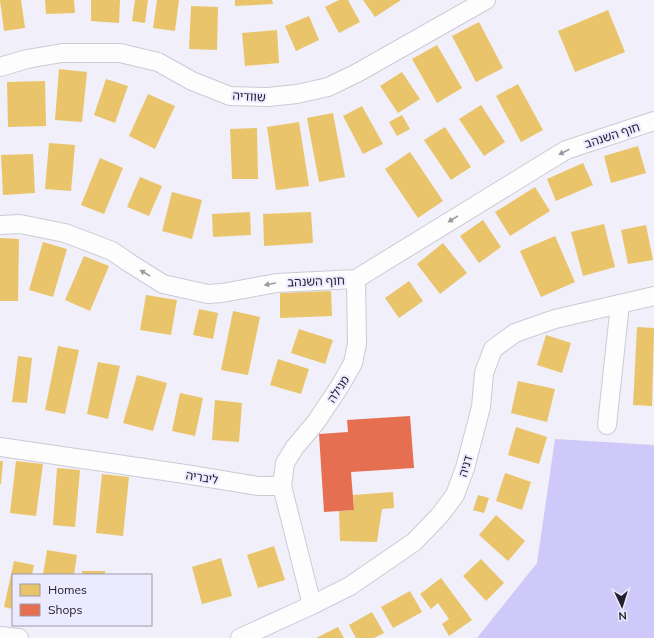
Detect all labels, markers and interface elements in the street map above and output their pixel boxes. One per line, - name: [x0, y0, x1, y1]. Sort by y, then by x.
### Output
- street label: שוודיה: [232, 88, 266, 104]
- street label: חוף השנהב: [582, 119, 642, 151]
- one-way arrow: [558, 148, 570, 155]
- one-way arrow: [447, 216, 459, 223]
- one-way arrow: [140, 269, 150, 277]
- street label: חוף השנהב: [287, 273, 345, 289]
- one-way arrow: [264, 281, 277, 287]
- street label: מנילה: [324, 372, 352, 406]
- street label: דניה: [455, 453, 475, 479]
- street label: ליבריה: [185, 467, 219, 487]
- legend: [12, 574, 152, 626]
- text: Homes: [48, 582, 87, 597]
- north arrow: [602, 586, 642, 626]
- text: Shops: [48, 602, 83, 617]
- text: N: [618, 609, 627, 623]

